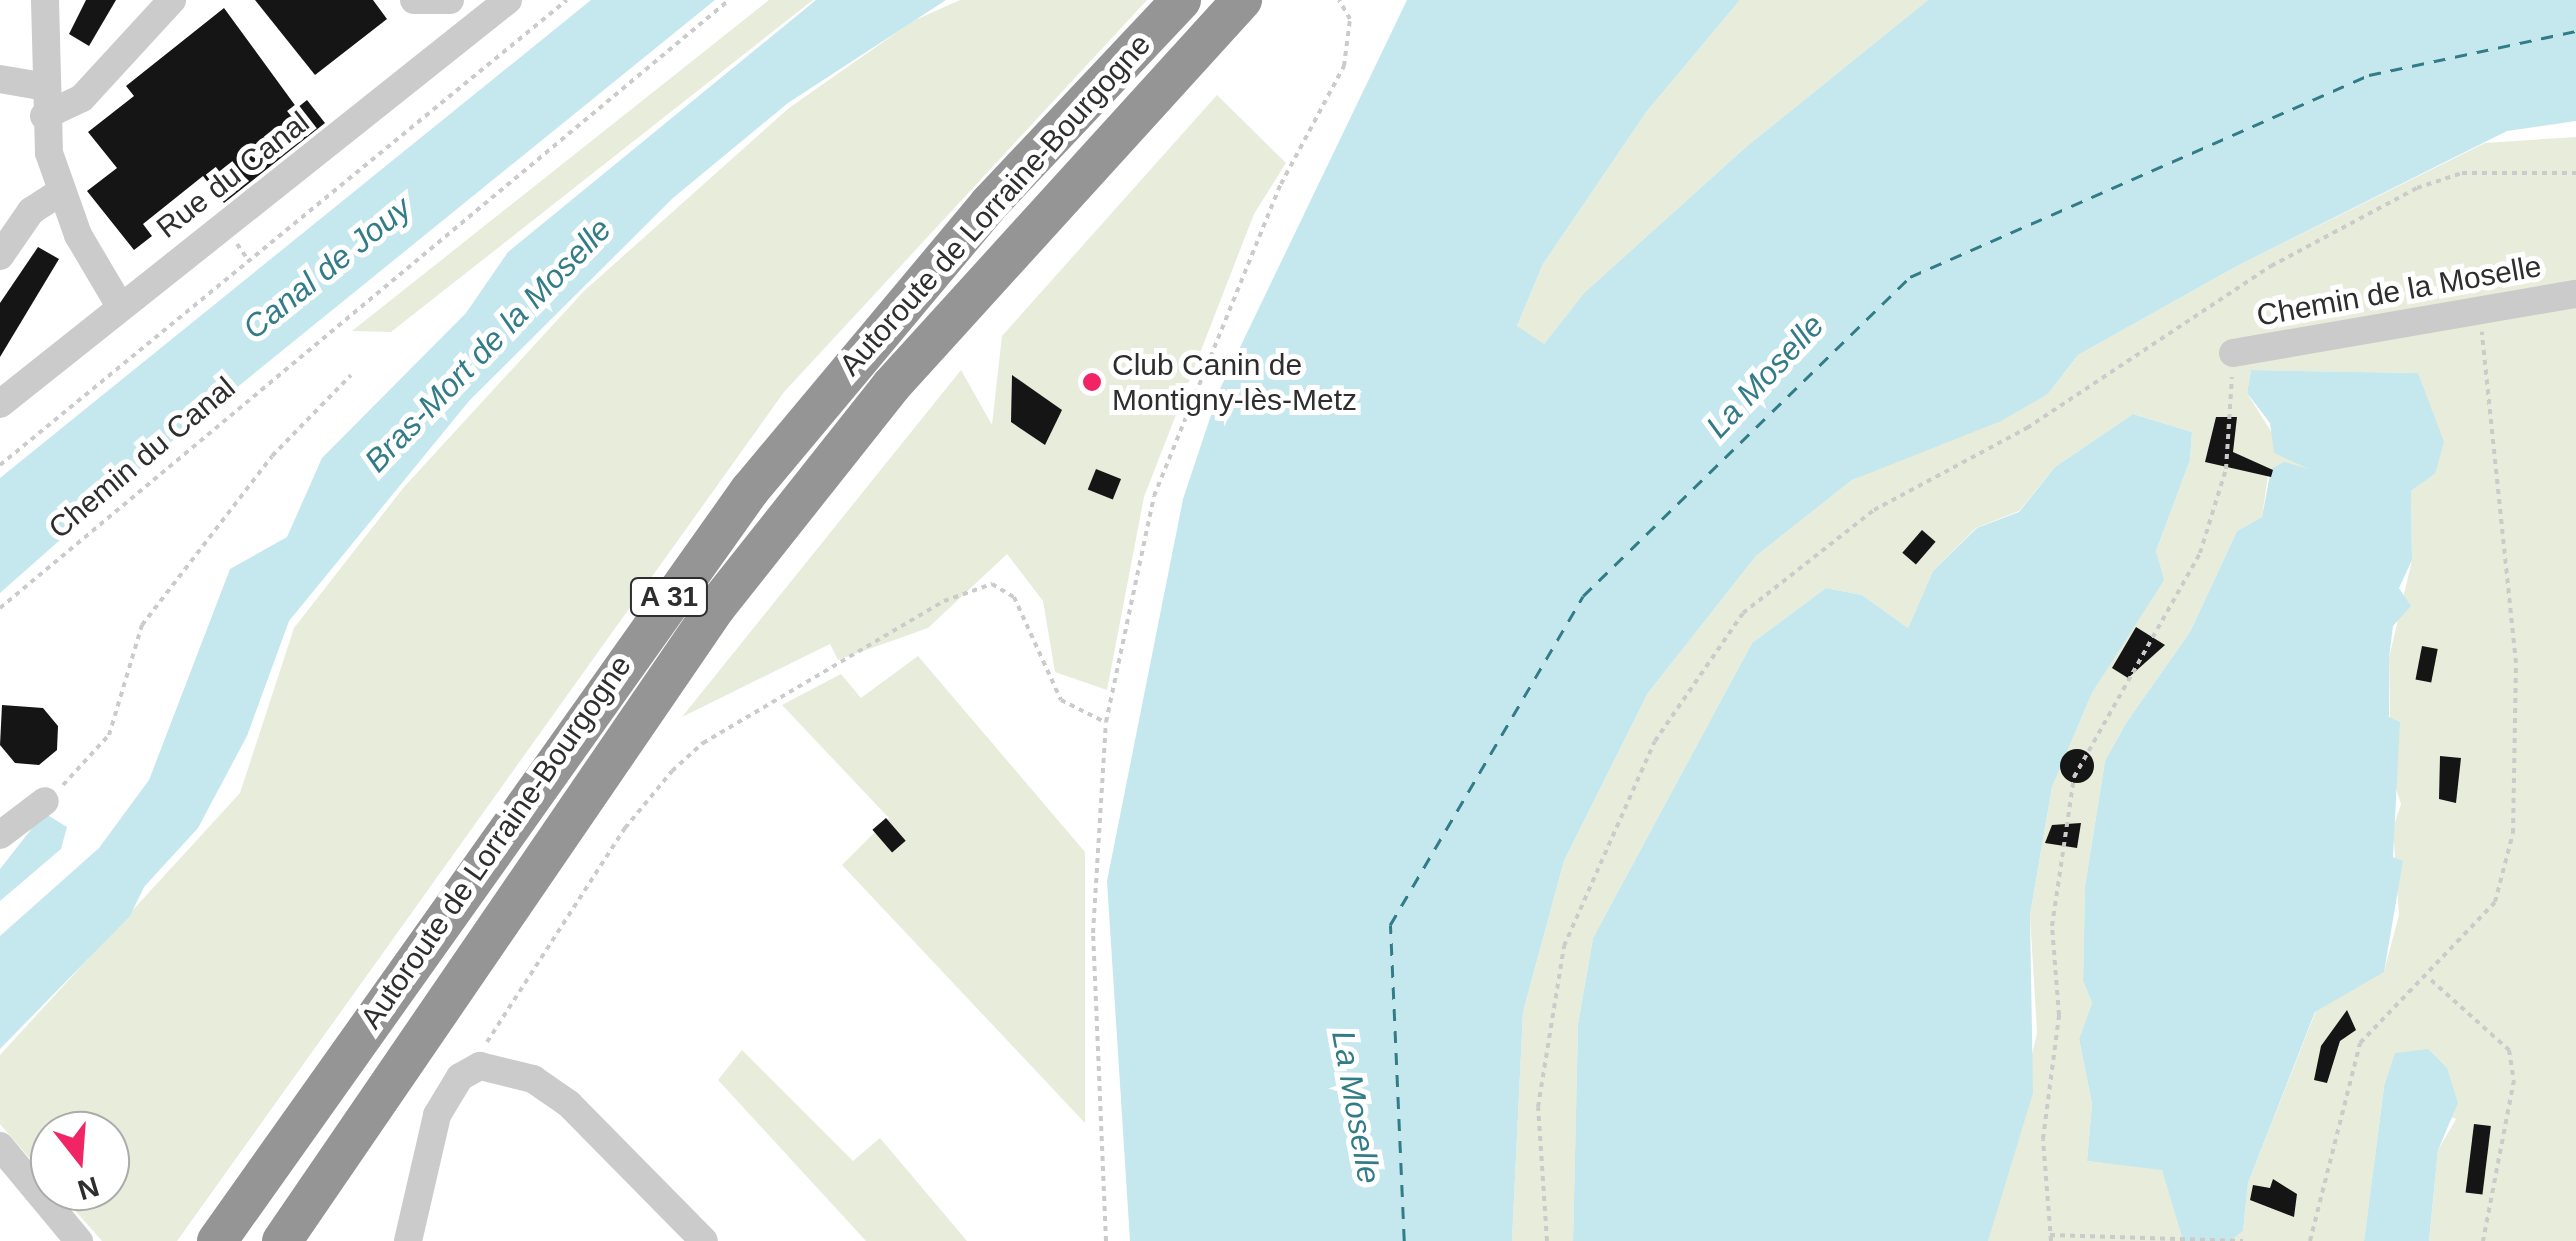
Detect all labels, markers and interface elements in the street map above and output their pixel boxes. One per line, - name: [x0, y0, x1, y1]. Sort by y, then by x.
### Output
- street label: Autoroute de Lorraine-Bourgogne: [832, 27, 1158, 383]
- street label: Rue du Canal: [150, 104, 316, 246]
- water label: Canal de Jouy: [235, 189, 419, 347]
- water label: Bras-Mort de la Moselle: [357, 210, 619, 480]
- street label: Chemin de la Moselle: [2254, 248, 2544, 334]
- water label: La Moselle: [1698, 306, 1832, 446]
- place label: Club Canin de Montigny-lès-Metz: [1112, 347, 1357, 418]
- street label: Chemin du Canal: [42, 370, 242, 546]
- marker: Club Canin de Montigny-lès-Metz: [1081, 371, 1103, 393]
- road number: A 31: [629, 574, 709, 620]
- street label: Autoroute de Lorraine-Bourgogne: [353, 649, 639, 1035]
- water label: La Moselle: [1324, 1027, 1388, 1187]
- north arrow: [30, 1111, 130, 1211]
- text: N: [74, 1170, 103, 1206]

